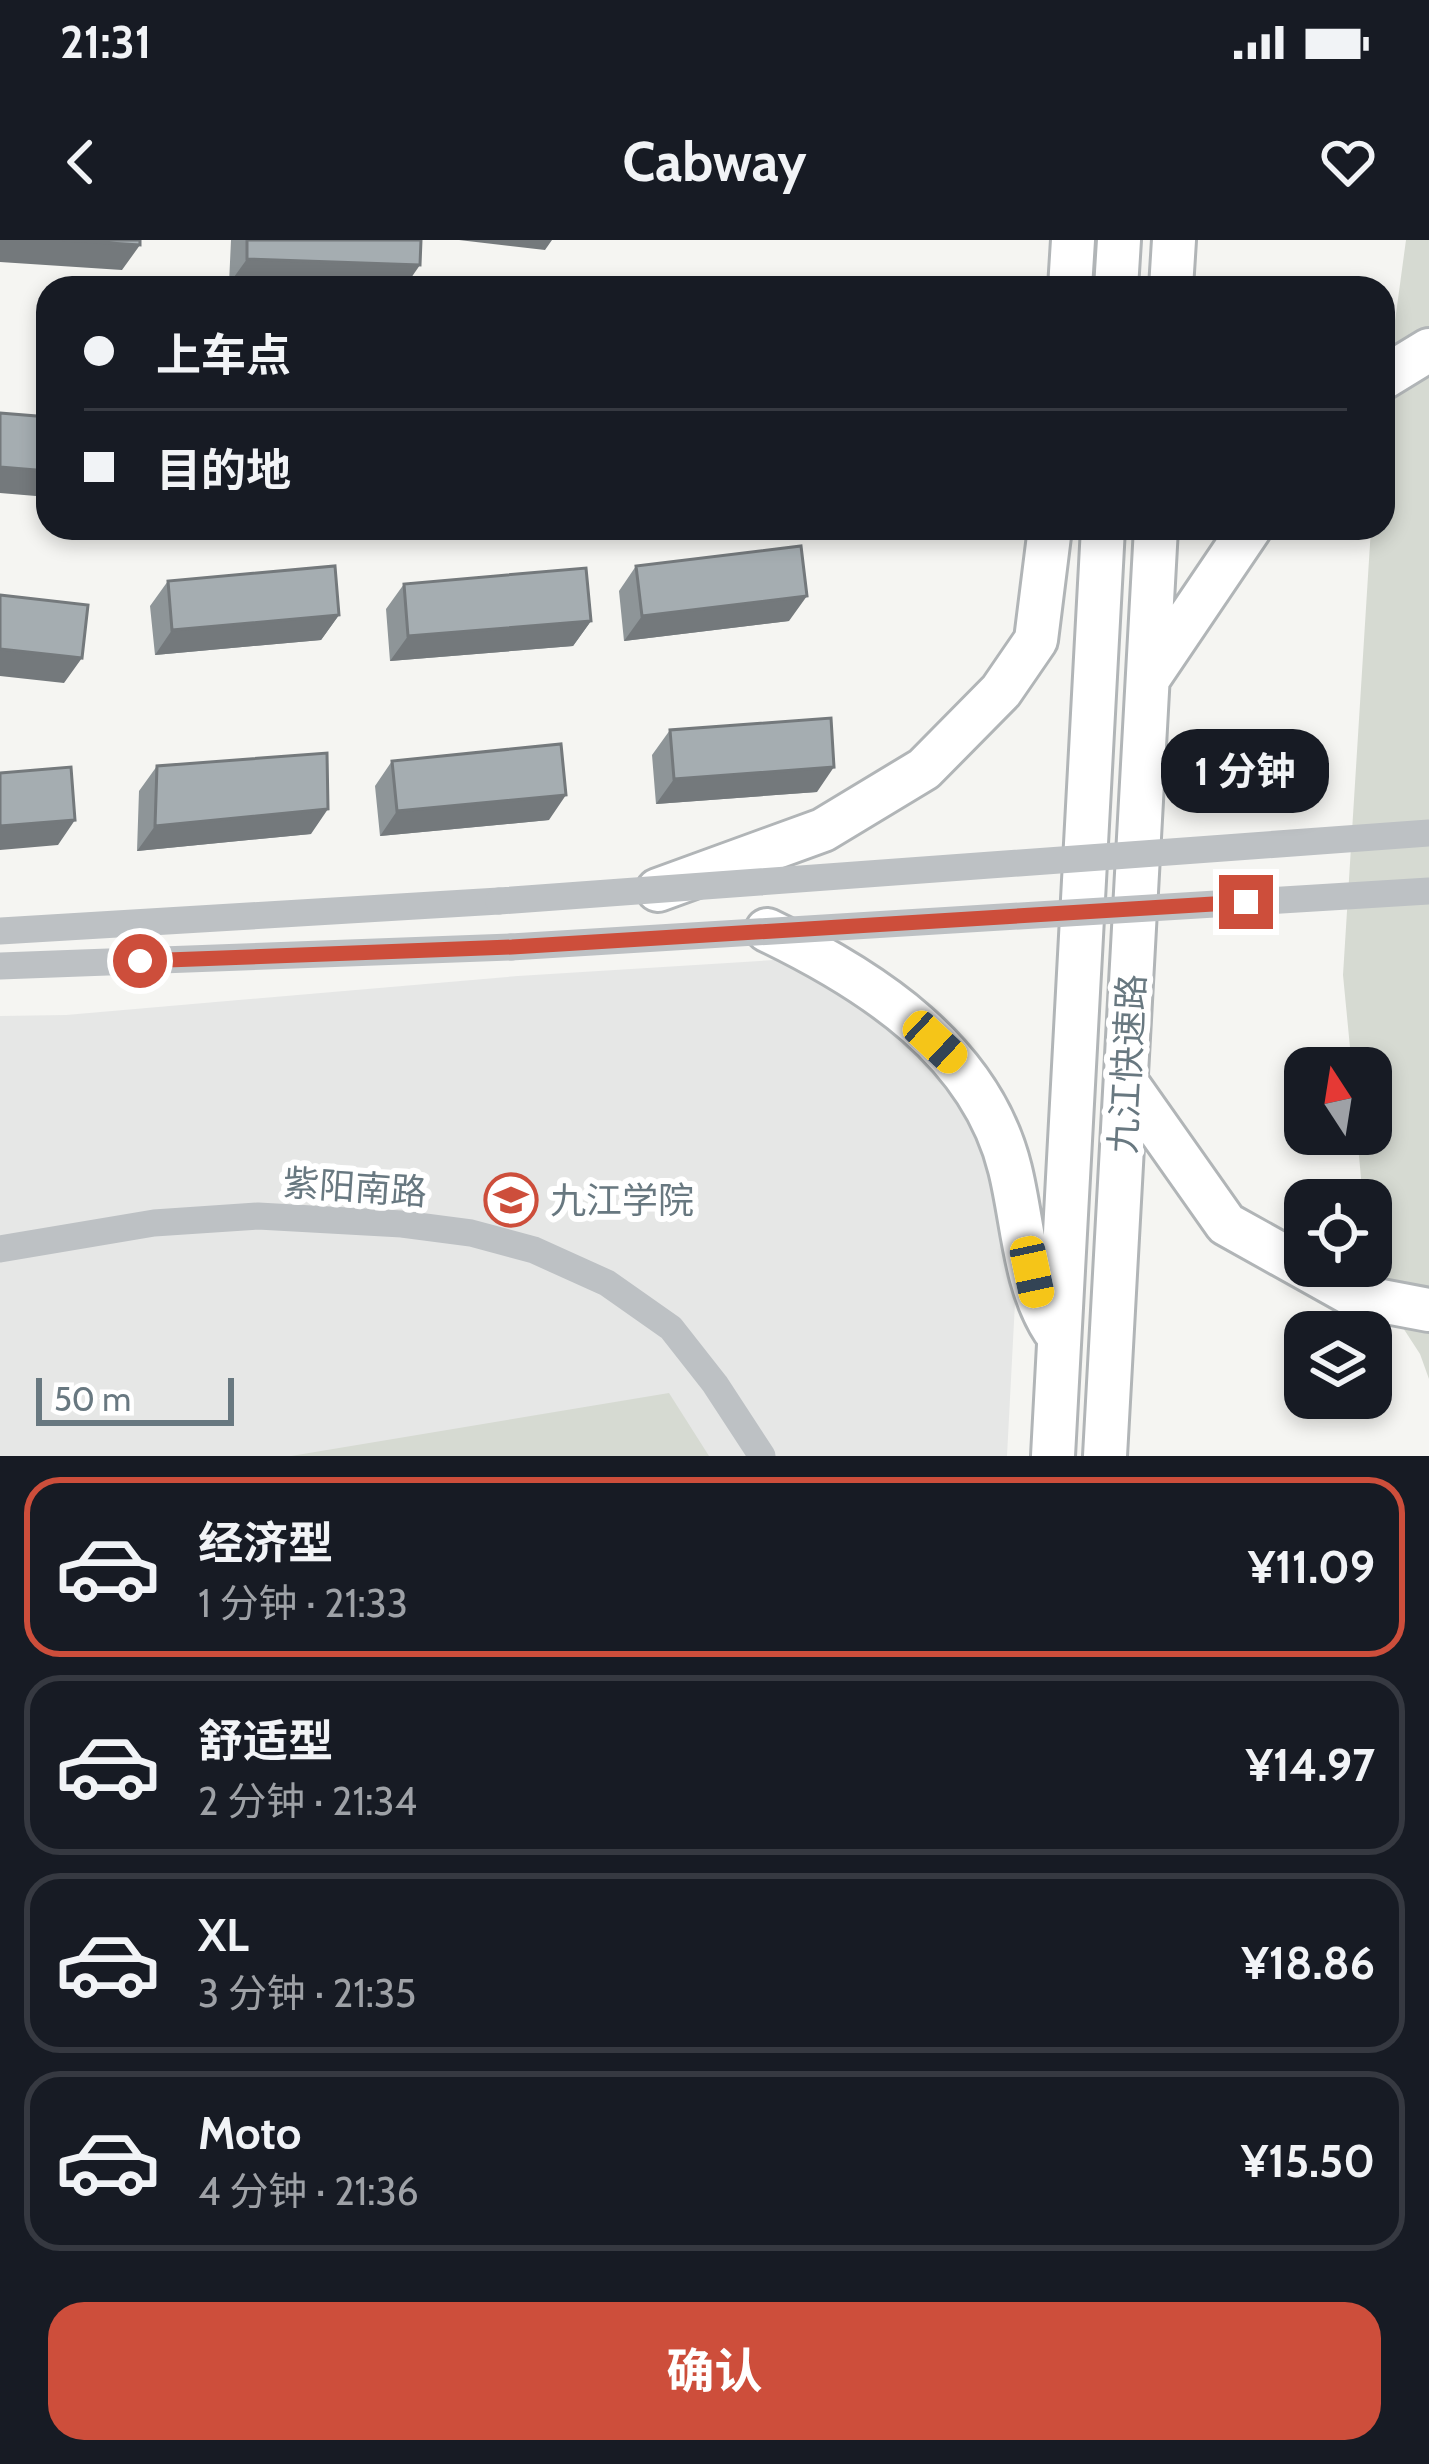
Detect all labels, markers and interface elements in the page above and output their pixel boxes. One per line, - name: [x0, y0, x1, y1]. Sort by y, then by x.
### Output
- text: 21:31: [60, 15, 151, 69]
- icon: back: [48, 129, 114, 195]
- text: Cabway: [622, 129, 807, 195]
- icon: heart: [1315, 129, 1381, 195]
- text: 上车点: [156, 328, 291, 382]
- text: 目的地: [156, 443, 291, 497]
- callout: 1 分钟: [1162, 728, 1330, 812]
- text: 1 分钟: [1194, 747, 1296, 795]
- route end: [1219, 875, 1273, 929]
- route start: [113, 934, 167, 988]
- street label: 九江快速路: [1100, 973, 1154, 1155]
- car: [896, 1004, 974, 1080]
- north arrow: [1284, 1047, 1392, 1155]
- map controls: [1284, 1047, 1392, 1419]
- street label: 紫阳南路: [282, 1160, 428, 1214]
- school or university icon: 九江学院: [483, 1172, 539, 1228]
- place label: 九江学院: [550, 1178, 694, 1222]
- button: locate: [1284, 1179, 1392, 1287]
- car: [1007, 1233, 1057, 1311]
- button: layers: [1284, 1311, 1392, 1419]
- scale bar: [36, 1372, 234, 1425]
- text: 50 m: [54, 1379, 131, 1419]
- icon: car: [54, 1513, 162, 1621]
- text: 经济型: [198, 1516, 333, 1570]
- text: ¥11.09: [1248, 1540, 1375, 1594]
- text: 1 分钟 · 21:33: [198, 1579, 408, 1627]
- icon: car: [54, 1711, 162, 1819]
- text: 舒适型: [198, 1714, 333, 1768]
- text: ¥14.97: [1246, 1738, 1375, 1792]
- text: 2 分钟 · 21:34: [198, 1777, 417, 1825]
- text: XL: [198, 1908, 249, 1962]
- icon: car: [54, 1909, 162, 2017]
- text: ¥18.86: [1242, 1936, 1375, 1990]
- text: 3 分钟 · 21:35: [198, 1969, 416, 2017]
- text: Moto: [198, 2106, 301, 2160]
- icon: car: [54, 2107, 162, 2215]
- text: ¥15.50: [1241, 2134, 1375, 2188]
- text: 4 分钟 · 21:36: [198, 2167, 419, 2215]
- button: 确认: [48, 2302, 1381, 2440]

